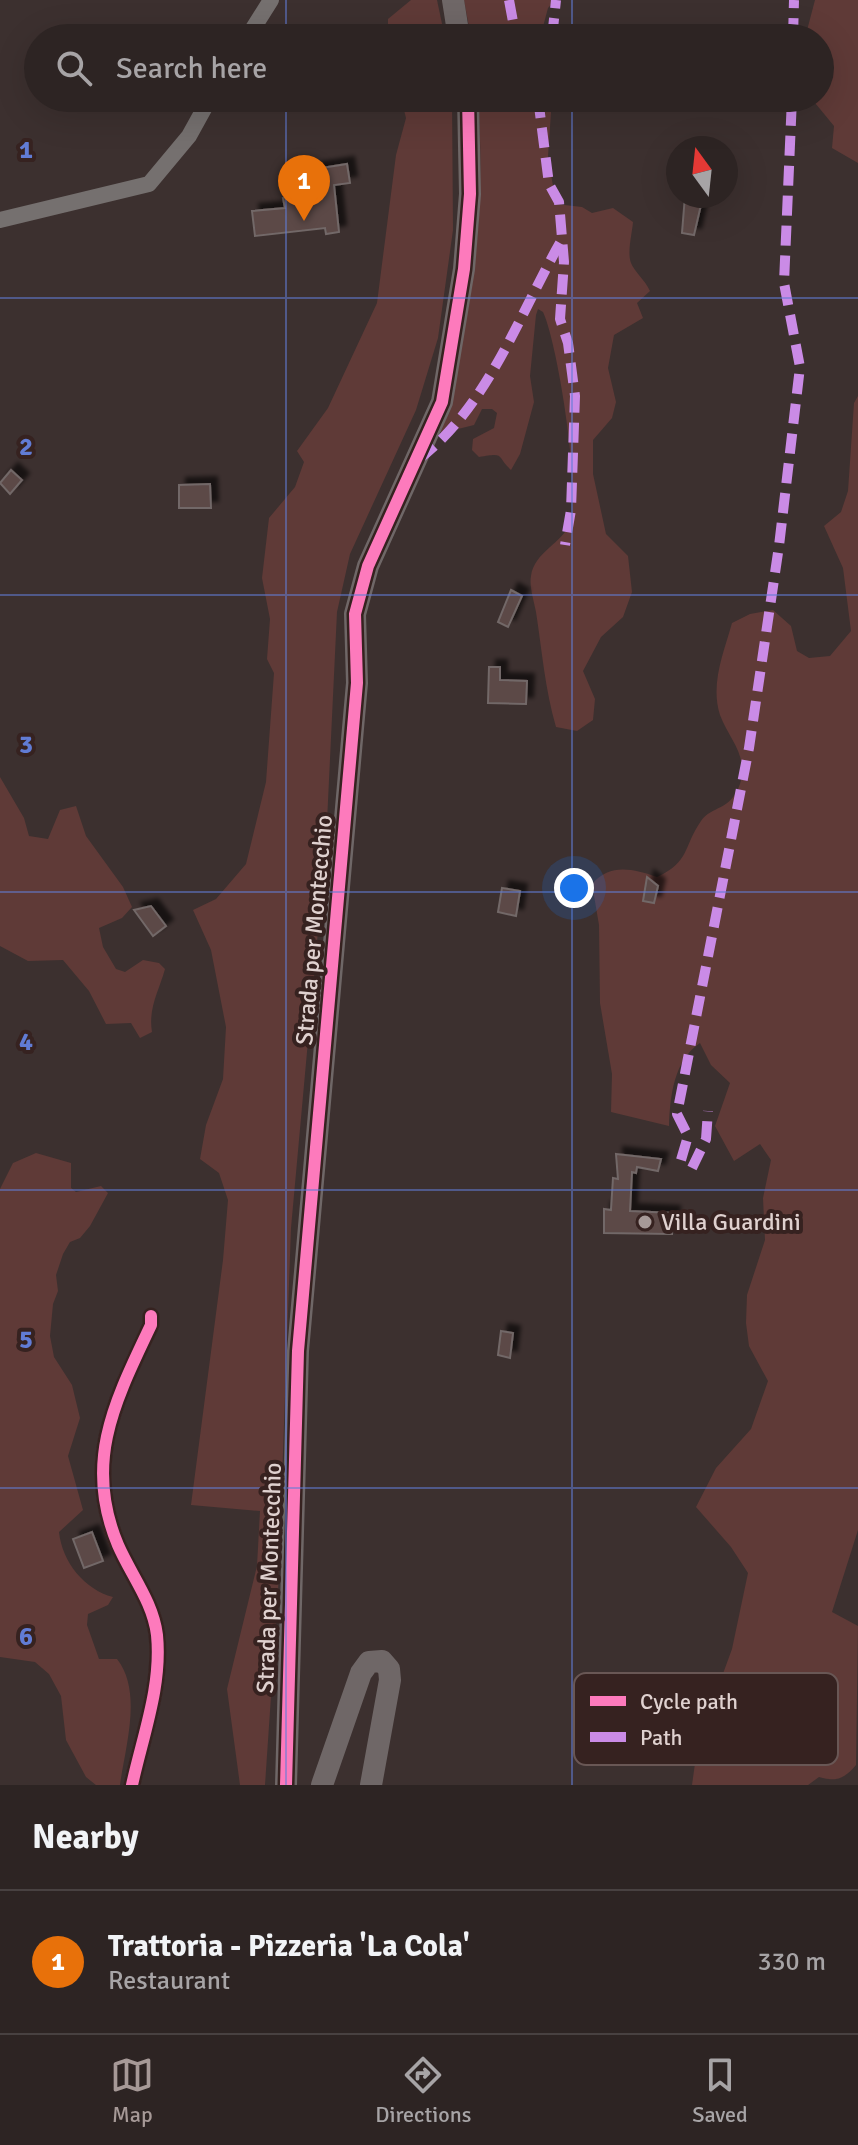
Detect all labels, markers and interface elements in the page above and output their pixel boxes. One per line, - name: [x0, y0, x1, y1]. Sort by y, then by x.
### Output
- search box: [24, 24, 834, 112]
- icon: search: [52, 46, 96, 90]
- text: Search here: [116, 50, 267, 87]
- text: 1: [19, 134, 33, 166]
- north arrow: [666, 136, 738, 208]
- pin: 1: [278, 155, 330, 221]
- text: 2: [19, 431, 33, 463]
- text: 3: [19, 729, 33, 761]
- street label: Strada per Montecchio: [289, 814, 339, 1046]
- your location: [554, 868, 594, 908]
- text: 4: [19, 1026, 33, 1058]
- place label: Villa Guardini: [661, 1207, 801, 1237]
- marker: Villa Guardini: [636, 1213, 654, 1231]
- text: 5: [19, 1324, 33, 1356]
- street label: Strada per Montecchio: [250, 1462, 288, 1694]
- text: 6: [19, 1621, 33, 1653]
- legend: [574, 1673, 838, 1765]
- text: Cycle path: [640, 1688, 738, 1715]
- text: Path: [640, 1724, 683, 1751]
- text: Nearby: [32, 1816, 139, 1858]
- text: Trattoria - Pizzeria 'La Cola': [108, 1928, 470, 1965]
- text: 1: [51, 1946, 65, 1978]
- text: 330 m: [757, 1946, 826, 1978]
- text: Restaurant: [108, 1965, 230, 1997]
- tab: Map: [110, 2053, 154, 2128]
- tab: Directions: [375, 2053, 471, 2128]
- tab: Saved: [692, 2053, 748, 2128]

